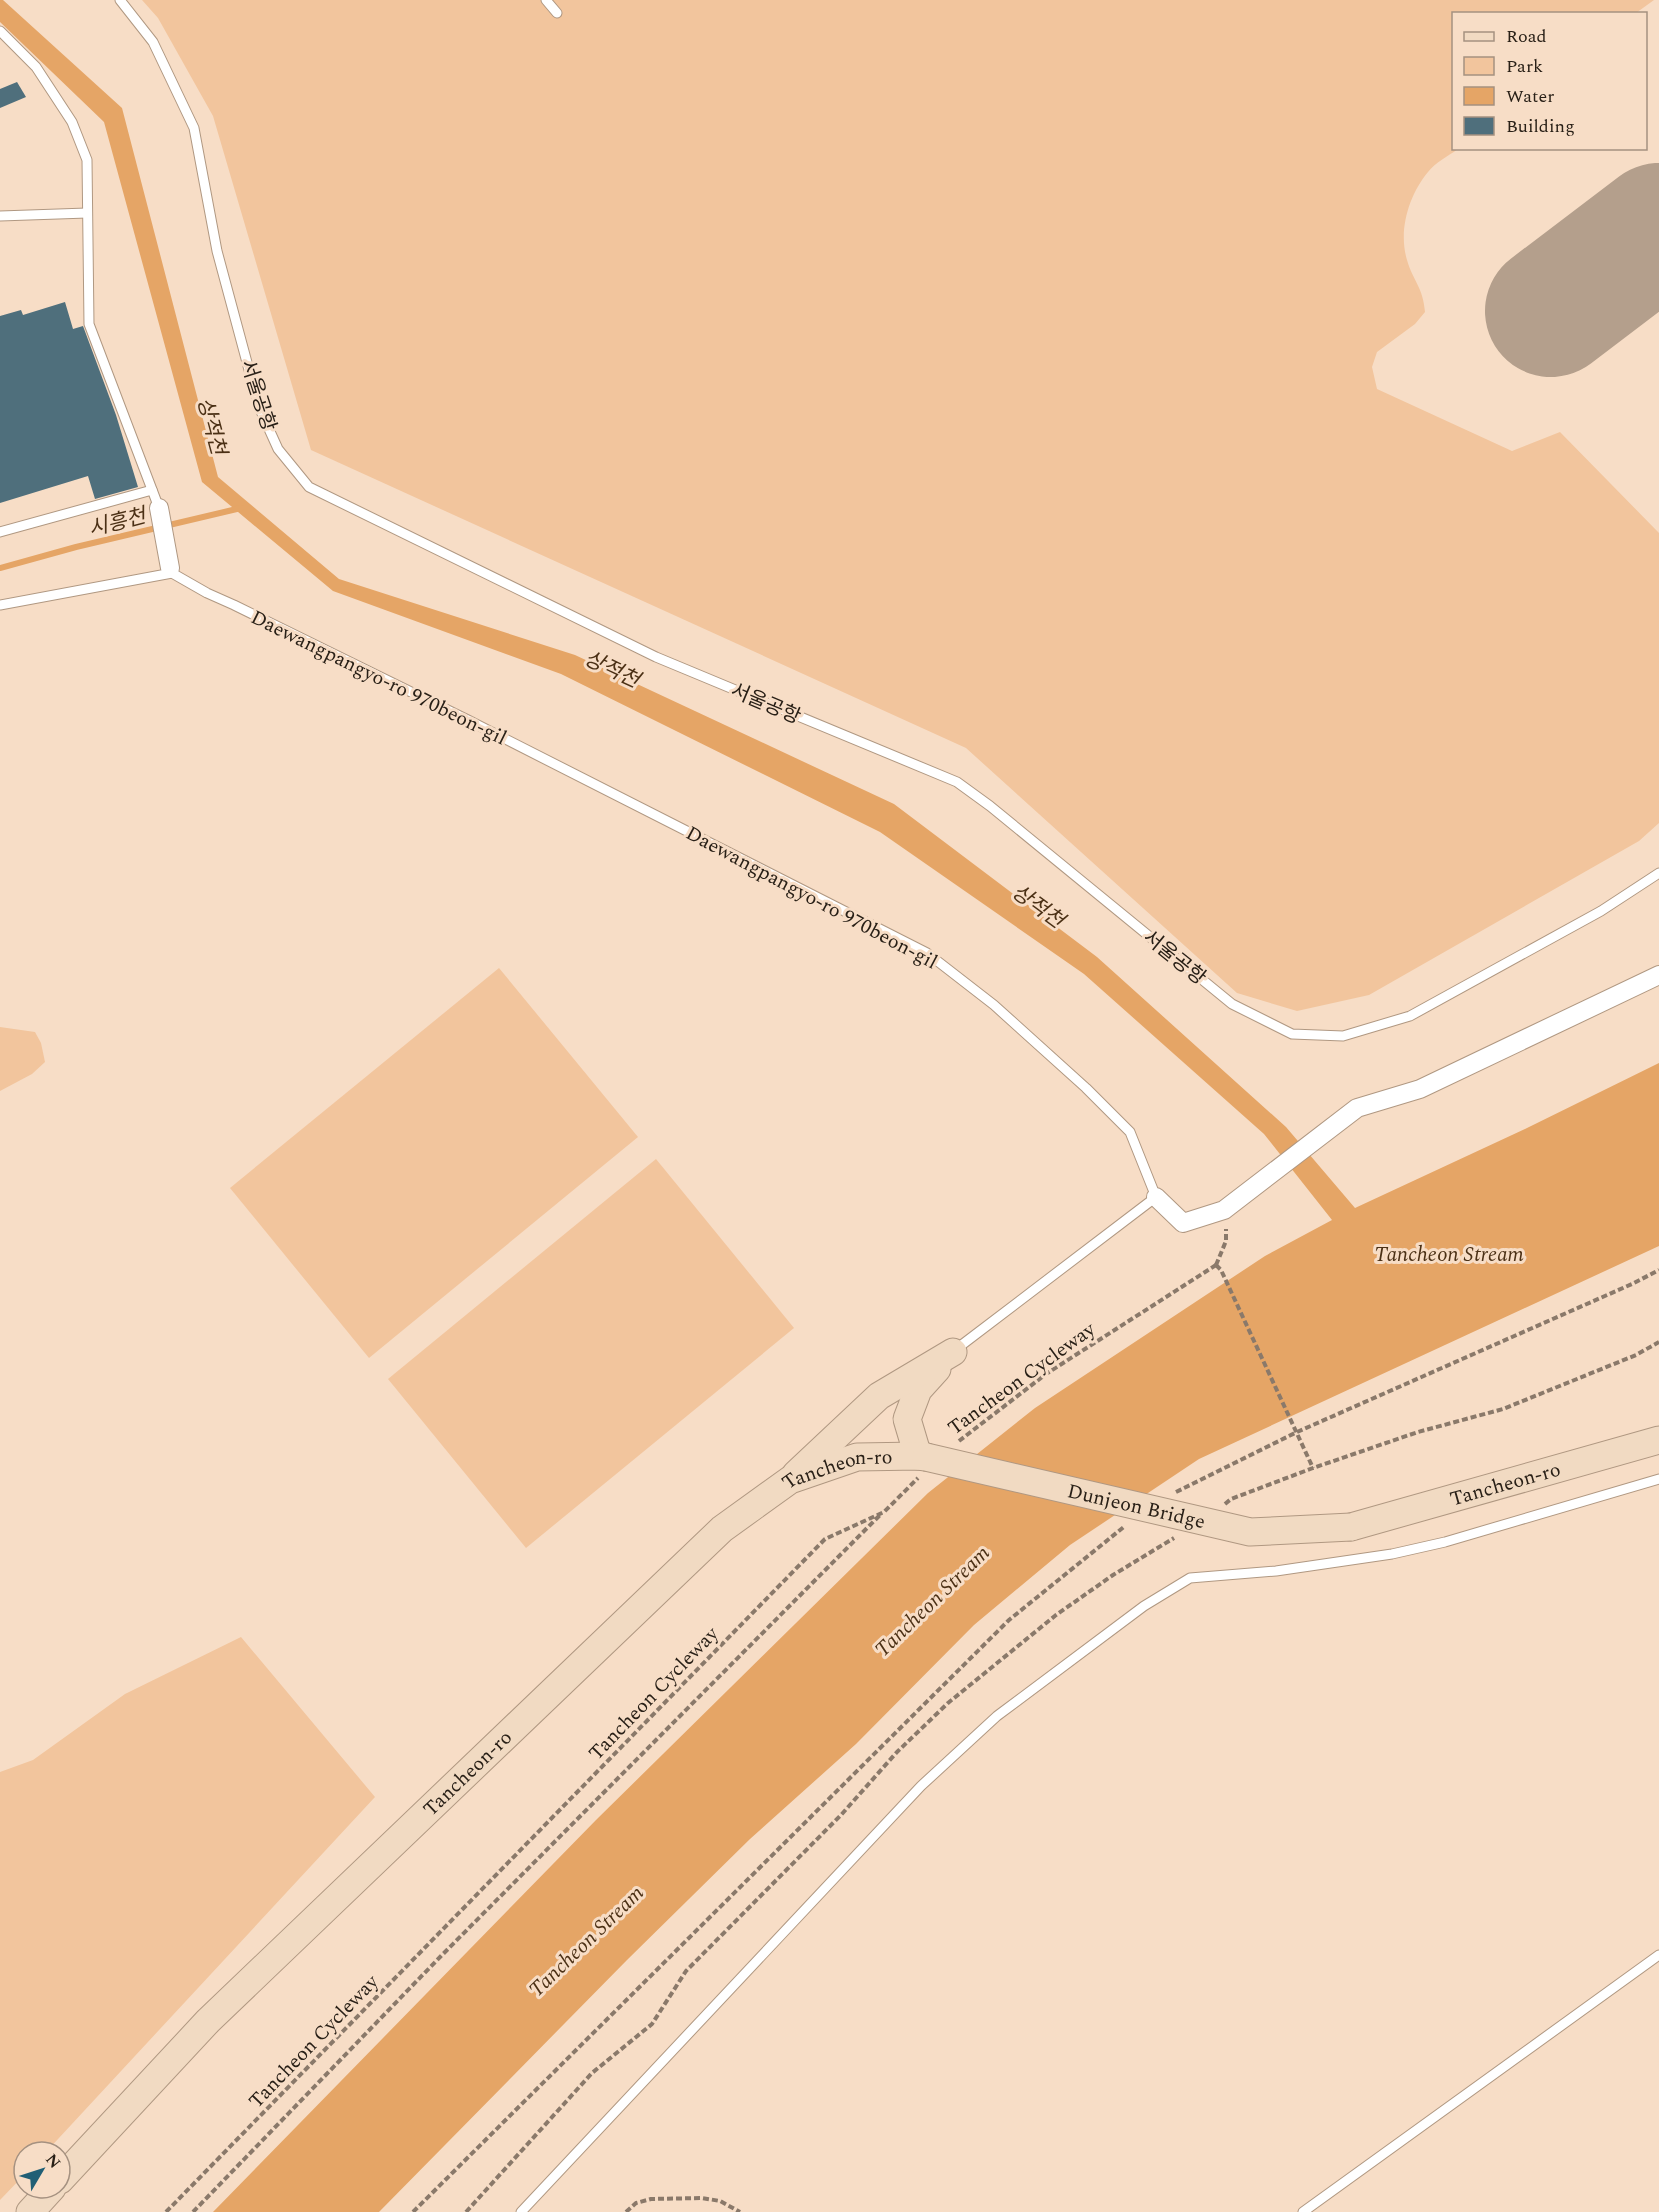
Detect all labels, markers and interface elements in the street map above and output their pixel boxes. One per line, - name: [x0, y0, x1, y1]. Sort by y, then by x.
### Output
- legend: [1452, 12, 1647, 150]
- text: Road: [1506, 23, 1547, 50]
- text: Park: [1506, 53, 1543, 80]
- text: Water: [1506, 83, 1554, 110]
- text: Building: [1506, 113, 1575, 140]
- street label: 서울공항: [232, 356, 284, 435]
- water label: 상적천: [188, 394, 235, 461]
- water label: 시흥천: [85, 500, 152, 546]
- street label: Daewangpangyo-ro 970beon-gil: [245, 603, 512, 753]
- water label: 상적천: [579, 643, 647, 698]
- street label: 서울공항: [726, 676, 805, 732]
- street label: Daewangpangyo-ro 970beon-gil: [680, 819, 943, 977]
- water label: 상적천: [1005, 877, 1072, 938]
- street label: 서울공항: [1136, 923, 1212, 993]
- water label: Tancheon Stream: [1374, 1239, 1524, 1271]
- street label: Tancheon Cycleway: [942, 1314, 1103, 1443]
- street label: Tancheon-ro: [776, 1442, 893, 1497]
- street label: Tancheon-ro: [1446, 1455, 1564, 1514]
- street label: Dunjeon Bridge: [1064, 1476, 1208, 1537]
- water label: Tancheon Stream: [868, 1538, 998, 1665]
- street label: Tancheon Cycleway: [582, 1619, 727, 1767]
- street label: Tancheon-ro: [416, 1723, 519, 1824]
- water label: Tancheon Stream: [522, 1878, 652, 2005]
- street label: Tancheon Cycleway: [242, 1967, 387, 2115]
- north arrow: [12, 2140, 72, 2200]
- text: N: [39, 2149, 66, 2174]

